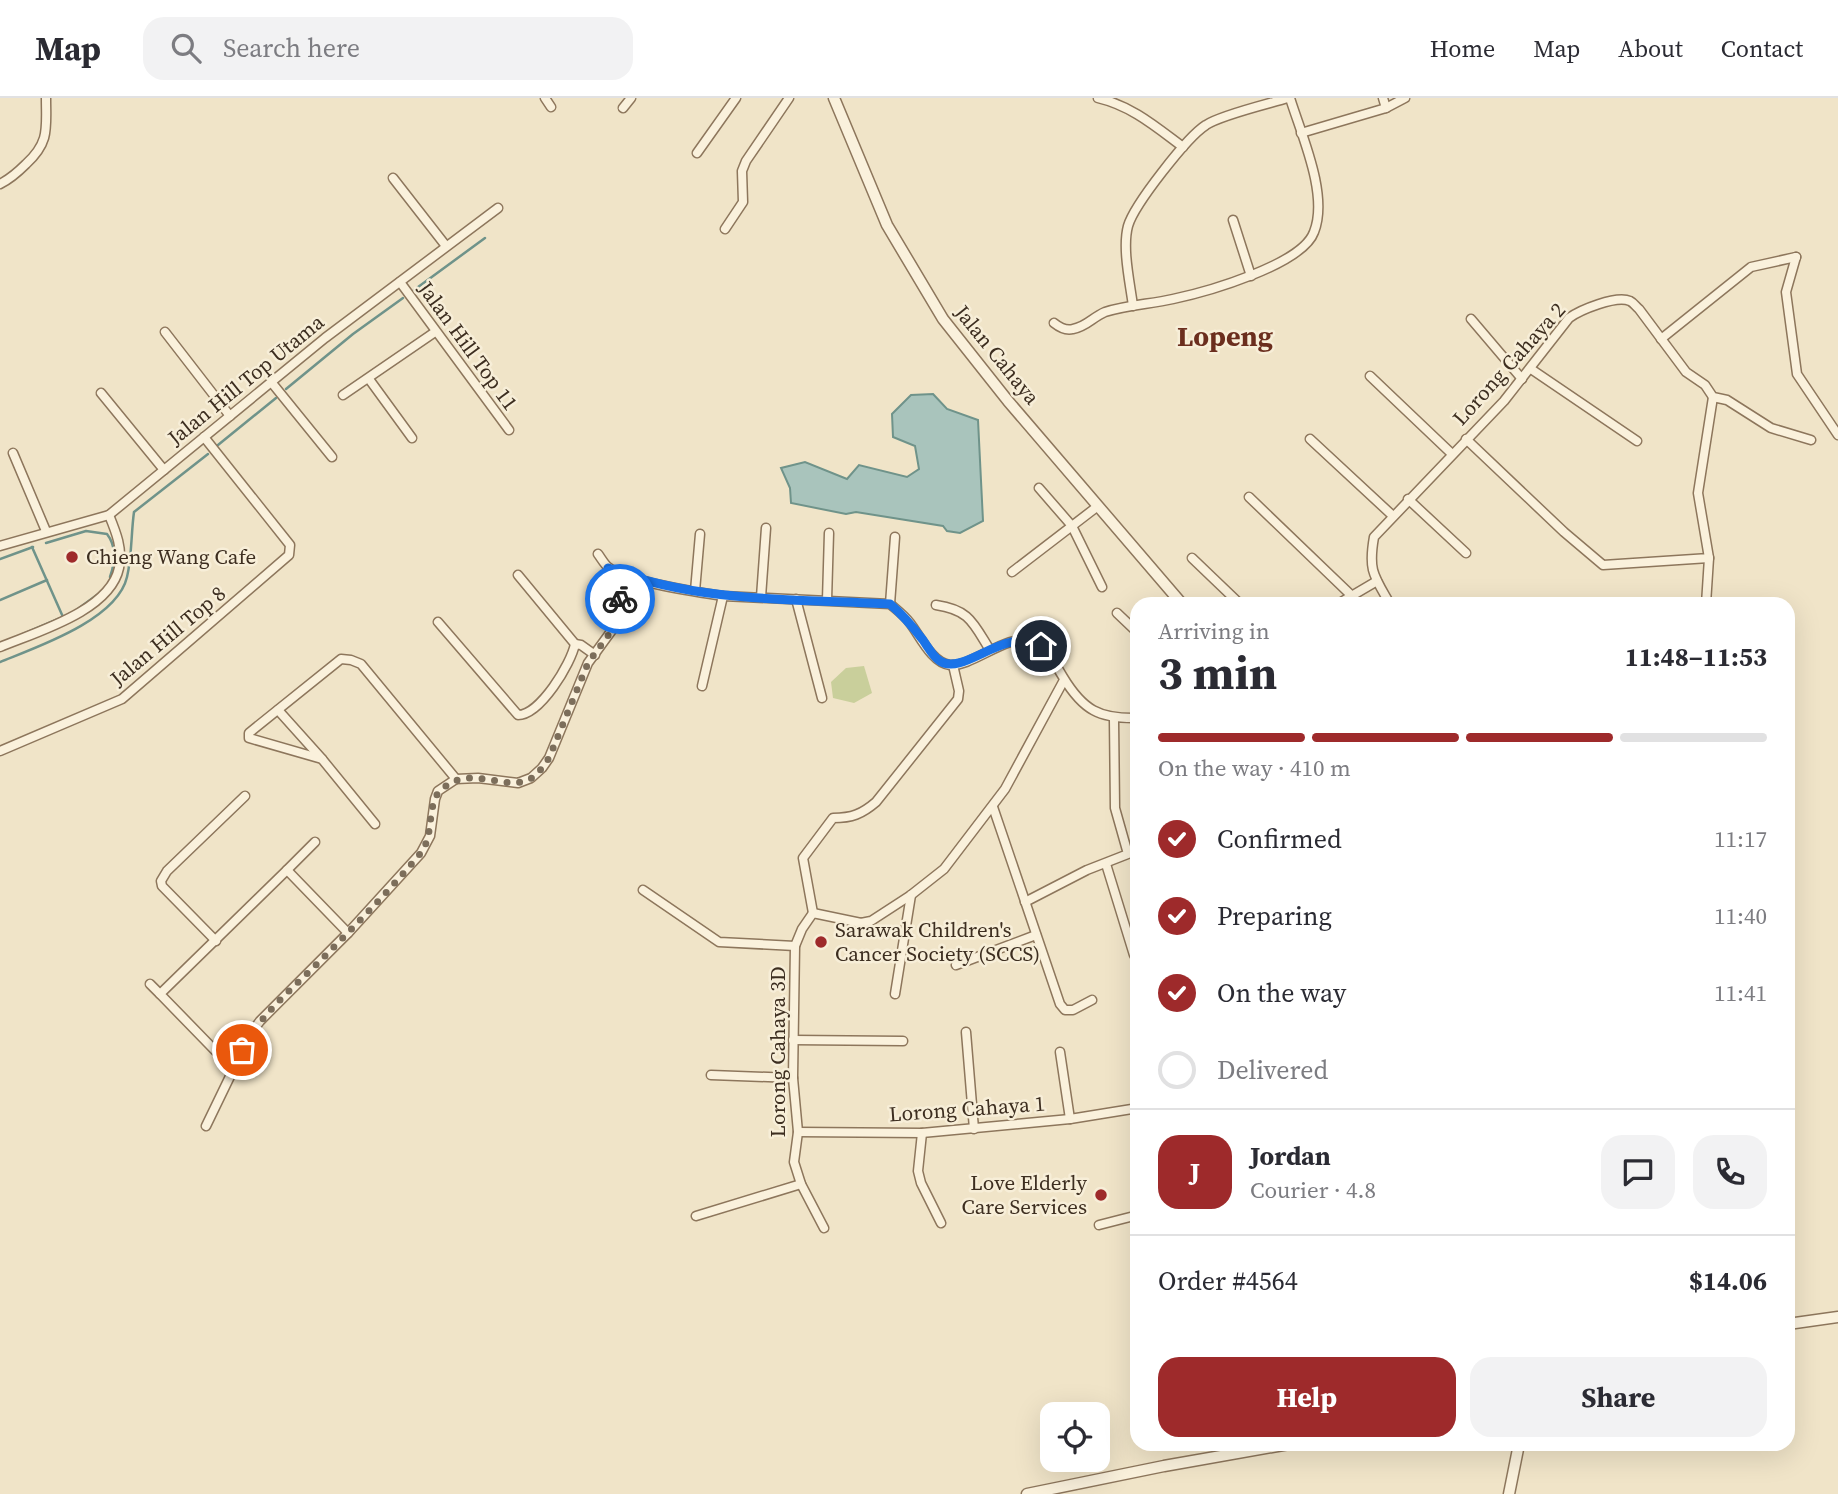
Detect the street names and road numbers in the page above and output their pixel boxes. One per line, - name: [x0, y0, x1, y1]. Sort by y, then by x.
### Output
- street label: Jalan Hill Top 11: [411, 275, 525, 416]
- street label: Lorong Cahaya 2: [1446, 296, 1572, 431]
- street label: Jalan Cahaya: [948, 298, 1047, 411]
- street label: Jalan Hill Top Utama: [161, 307, 330, 452]
- street label: Jalan Hill Top 8: [103, 579, 231, 693]
- street label: Lorong Cahaya 3D: [763, 966, 792, 1138]
- street label: Lorong Cahaya 1: [888, 1089, 1046, 1128]

